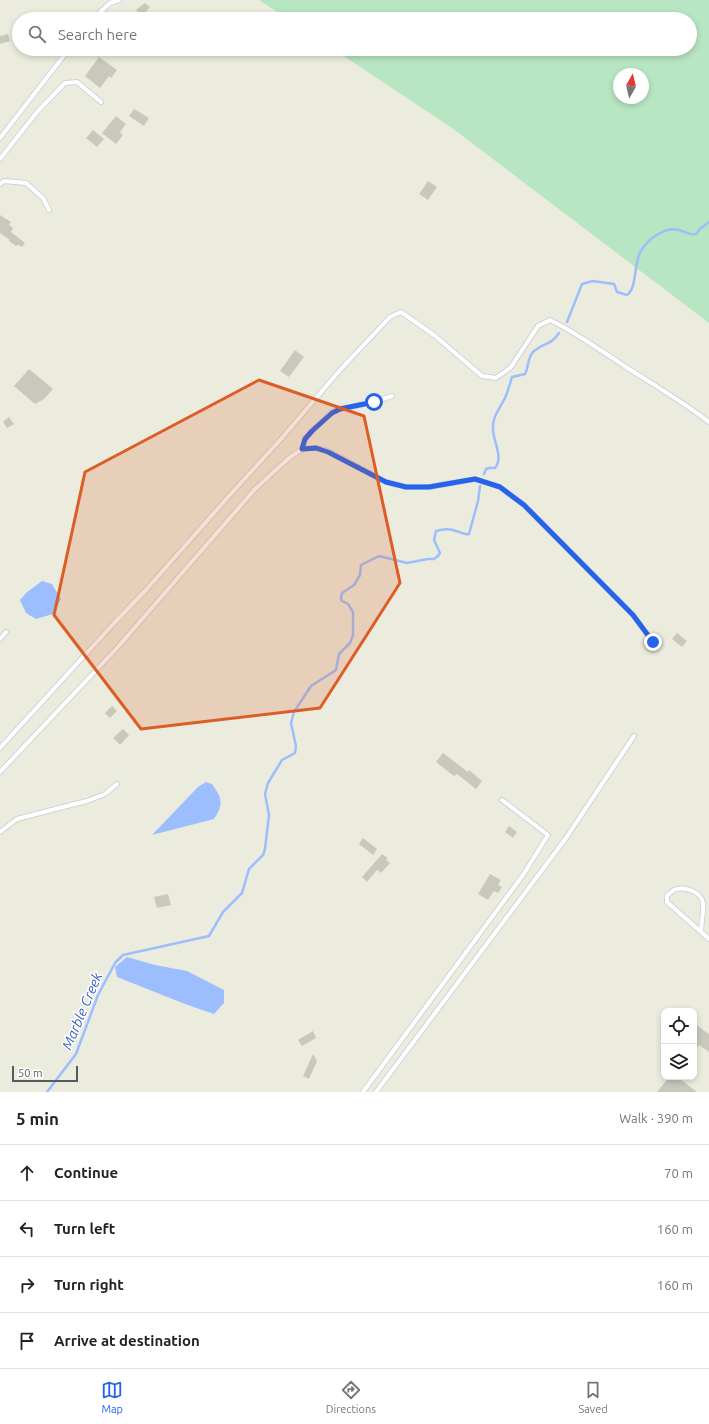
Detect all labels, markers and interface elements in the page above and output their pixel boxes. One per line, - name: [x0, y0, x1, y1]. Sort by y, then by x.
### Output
- search box: [12, 12, 697, 56]
- icon: search: [26, 23, 48, 45]
- text: Search here: [58, 26, 137, 43]
- north arrow: [613, 68, 649, 104]
- route start: [365, 393, 383, 411]
- route end: [644, 633, 662, 651]
- water label: Marble Creek: [59, 969, 106, 1052]
- map controls: [661, 1008, 697, 1080]
- button: locate: [661, 1008, 697, 1044]
- button: layers: [661, 1044, 697, 1080]
- scale bar: [12, 1064, 78, 1083]
- text: 50 m: [18, 1067, 42, 1079]
- text: 5 min: [16, 1109, 59, 1128]
- text: Walk · 390 m: [619, 1111, 693, 1125]
- icon: ahead: [16, 1162, 38, 1184]
- text: Continue: [54, 1164, 118, 1181]
- text: 70 m: [664, 1166, 693, 1180]
- icon: left: [16, 1218, 38, 1240]
- text: Turn left: [54, 1220, 115, 1237]
- text: 160 m: [657, 1222, 693, 1236]
- icon: right: [16, 1274, 38, 1296]
- text: Turn right: [54, 1276, 124, 1293]
- text: 160 m: [657, 1278, 693, 1292]
- icon: arrive: [16, 1330, 38, 1352]
- text: Arrive at destination: [54, 1332, 200, 1349]
- tab: Map: [101, 1379, 123, 1415]
- tab: Directions: [326, 1379, 376, 1415]
- tab: Saved: [578, 1379, 608, 1415]

